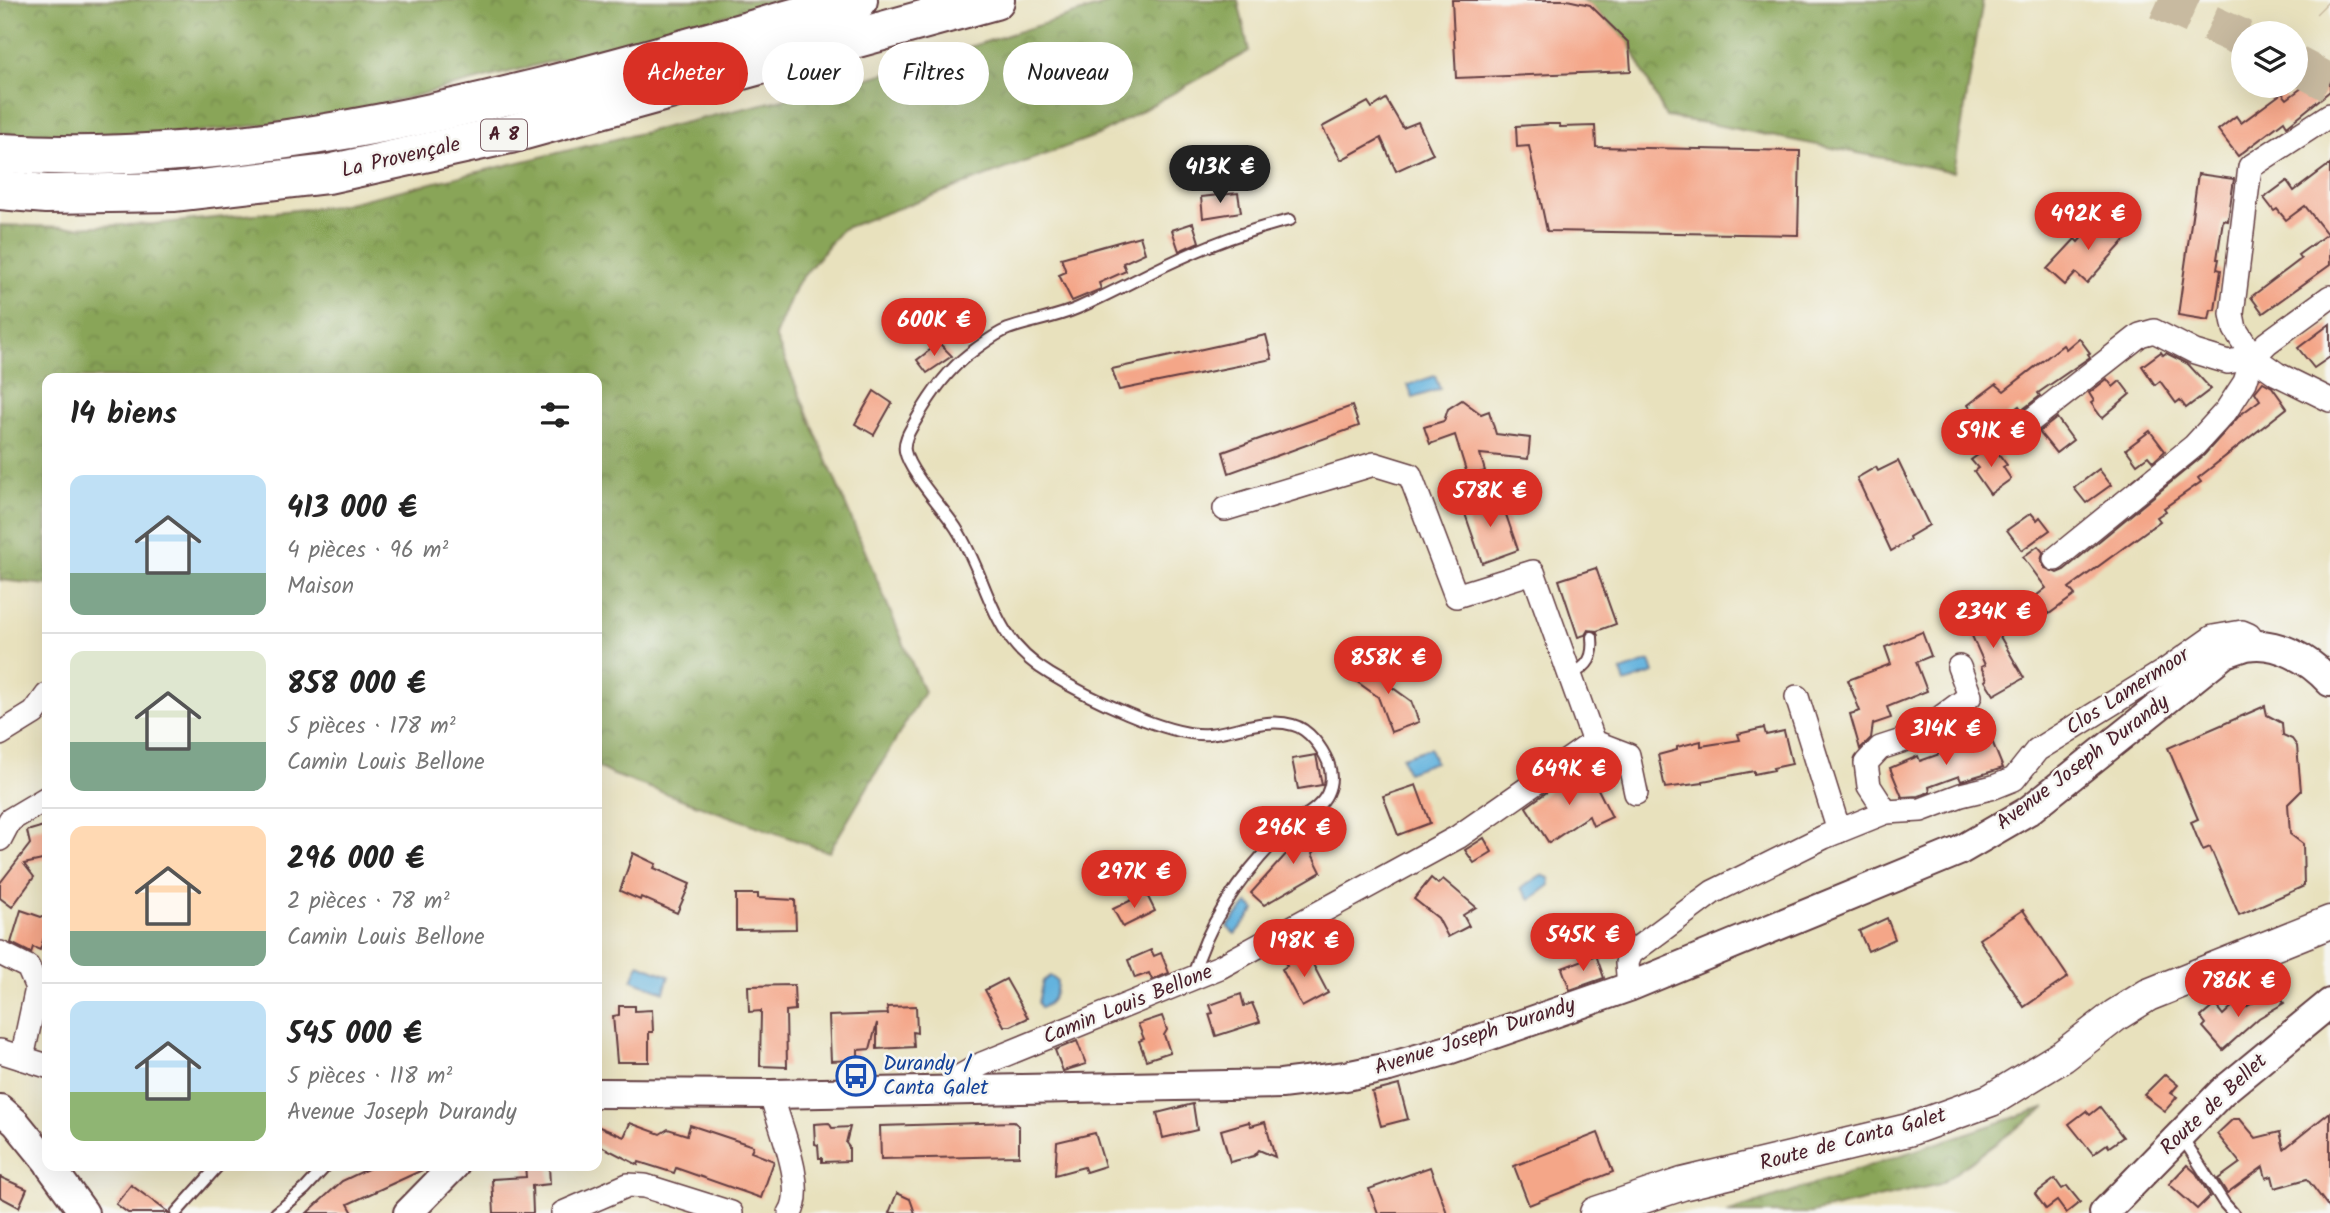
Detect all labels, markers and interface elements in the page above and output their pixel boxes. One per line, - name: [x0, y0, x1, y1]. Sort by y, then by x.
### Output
- map controls: [2231, 21, 2308, 98]
- button: layers: [2231, 21, 2308, 98]
- chip: Acheter: [623, 42, 748, 105]
- chip: Louer: [762, 42, 864, 105]
- chip: Filtres: [878, 42, 989, 105]
- chip: Nouveau: [1003, 42, 1133, 105]
- road number: A 8: [481, 119, 527, 150]
- street label: La Provençale: [338, 128, 464, 188]
- pin: 413K €: [1163, 146, 1277, 205]
- text: 413K €: [1185, 150, 1255, 186]
- pin: 492K €: [2031, 192, 2145, 252]
- text: 492K €: [2051, 197, 2125, 233]
- pin: 600K €: [877, 298, 991, 358]
- text: 600K €: [897, 303, 971, 339]
- text: 14 biens: [70, 391, 177, 439]
- icon: filters: [536, 396, 574, 434]
- pin: 591K €: [1934, 410, 2048, 469]
- text: 591K €: [1957, 414, 2025, 450]
- pin: 578K €: [1433, 470, 1547, 529]
- text: 578K €: [1453, 474, 1527, 510]
- text: 413 000 €: [287, 485, 417, 533]
- icon: home: [126, 503, 210, 587]
- text: 4 pièces · 96 m²: [287, 533, 448, 569]
- text: Maison: [287, 569, 354, 605]
- pin: 234K €: [1936, 590, 2050, 650]
- text: 234K €: [1955, 595, 2031, 631]
- pin: 858K €: [1331, 636, 1445, 696]
- street label: Clos Lamermoor: [2060, 639, 2197, 744]
- text: 858K €: [1350, 641, 1426, 677]
- text: 858 000 €: [287, 661, 426, 709]
- icon: home: [126, 679, 210, 763]
- street label: Avenue Joseph Durandy: [1989, 687, 2177, 839]
- pin: 314K €: [1889, 708, 2003, 767]
- text: 5 pièces · 178 m²: [287, 709, 456, 745]
- text: 314K €: [1911, 712, 1981, 748]
- text: Camin Louis Bellone: [287, 745, 485, 781]
- pin: 649K €: [1512, 748, 1626, 807]
- text: 649K €: [1532, 752, 1606, 788]
- pin: 296K €: [1236, 806, 1350, 866]
- text: 296K €: [1256, 811, 1330, 847]
- text: 296 000 €: [287, 836, 424, 884]
- pin: 297K €: [1077, 850, 1191, 910]
- icon: home: [126, 854, 210, 938]
- text: 297K €: [1097, 855, 1171, 891]
- text: 2 pièces · 78 m²: [287, 884, 449, 920]
- pin: 545K €: [1526, 914, 1640, 973]
- text: 545K €: [1546, 918, 1620, 954]
- text: Camin Louis Bellone: [287, 920, 485, 956]
- pin: 198K €: [1247, 920, 1361, 979]
- text: 198K €: [1269, 924, 1339, 960]
- street label: Camin Louis Bellone: [1038, 956, 1218, 1054]
- pin: 786K €: [2181, 960, 2295, 1019]
- text: 786K €: [2201, 964, 2275, 1000]
- street label: Avenue Joseph Durandy: [1370, 989, 1580, 1085]
- text: 545 000 €: [287, 1011, 422, 1059]
- icon: home: [126, 1029, 210, 1113]
- street label: Route de Bellet: [2153, 1046, 2276, 1164]
- place label: Durandy / Canta Galet: [883, 1048, 989, 1105]
- bus stop icon: Durandy / Canta Galet: [835, 1055, 877, 1097]
- text: 5 pièces · 118 m²: [287, 1059, 452, 1095]
- text: Avenue Joseph Durandy: [287, 1095, 517, 1131]
- street label: Route de Canta Galet: [1756, 1099, 1951, 1181]

